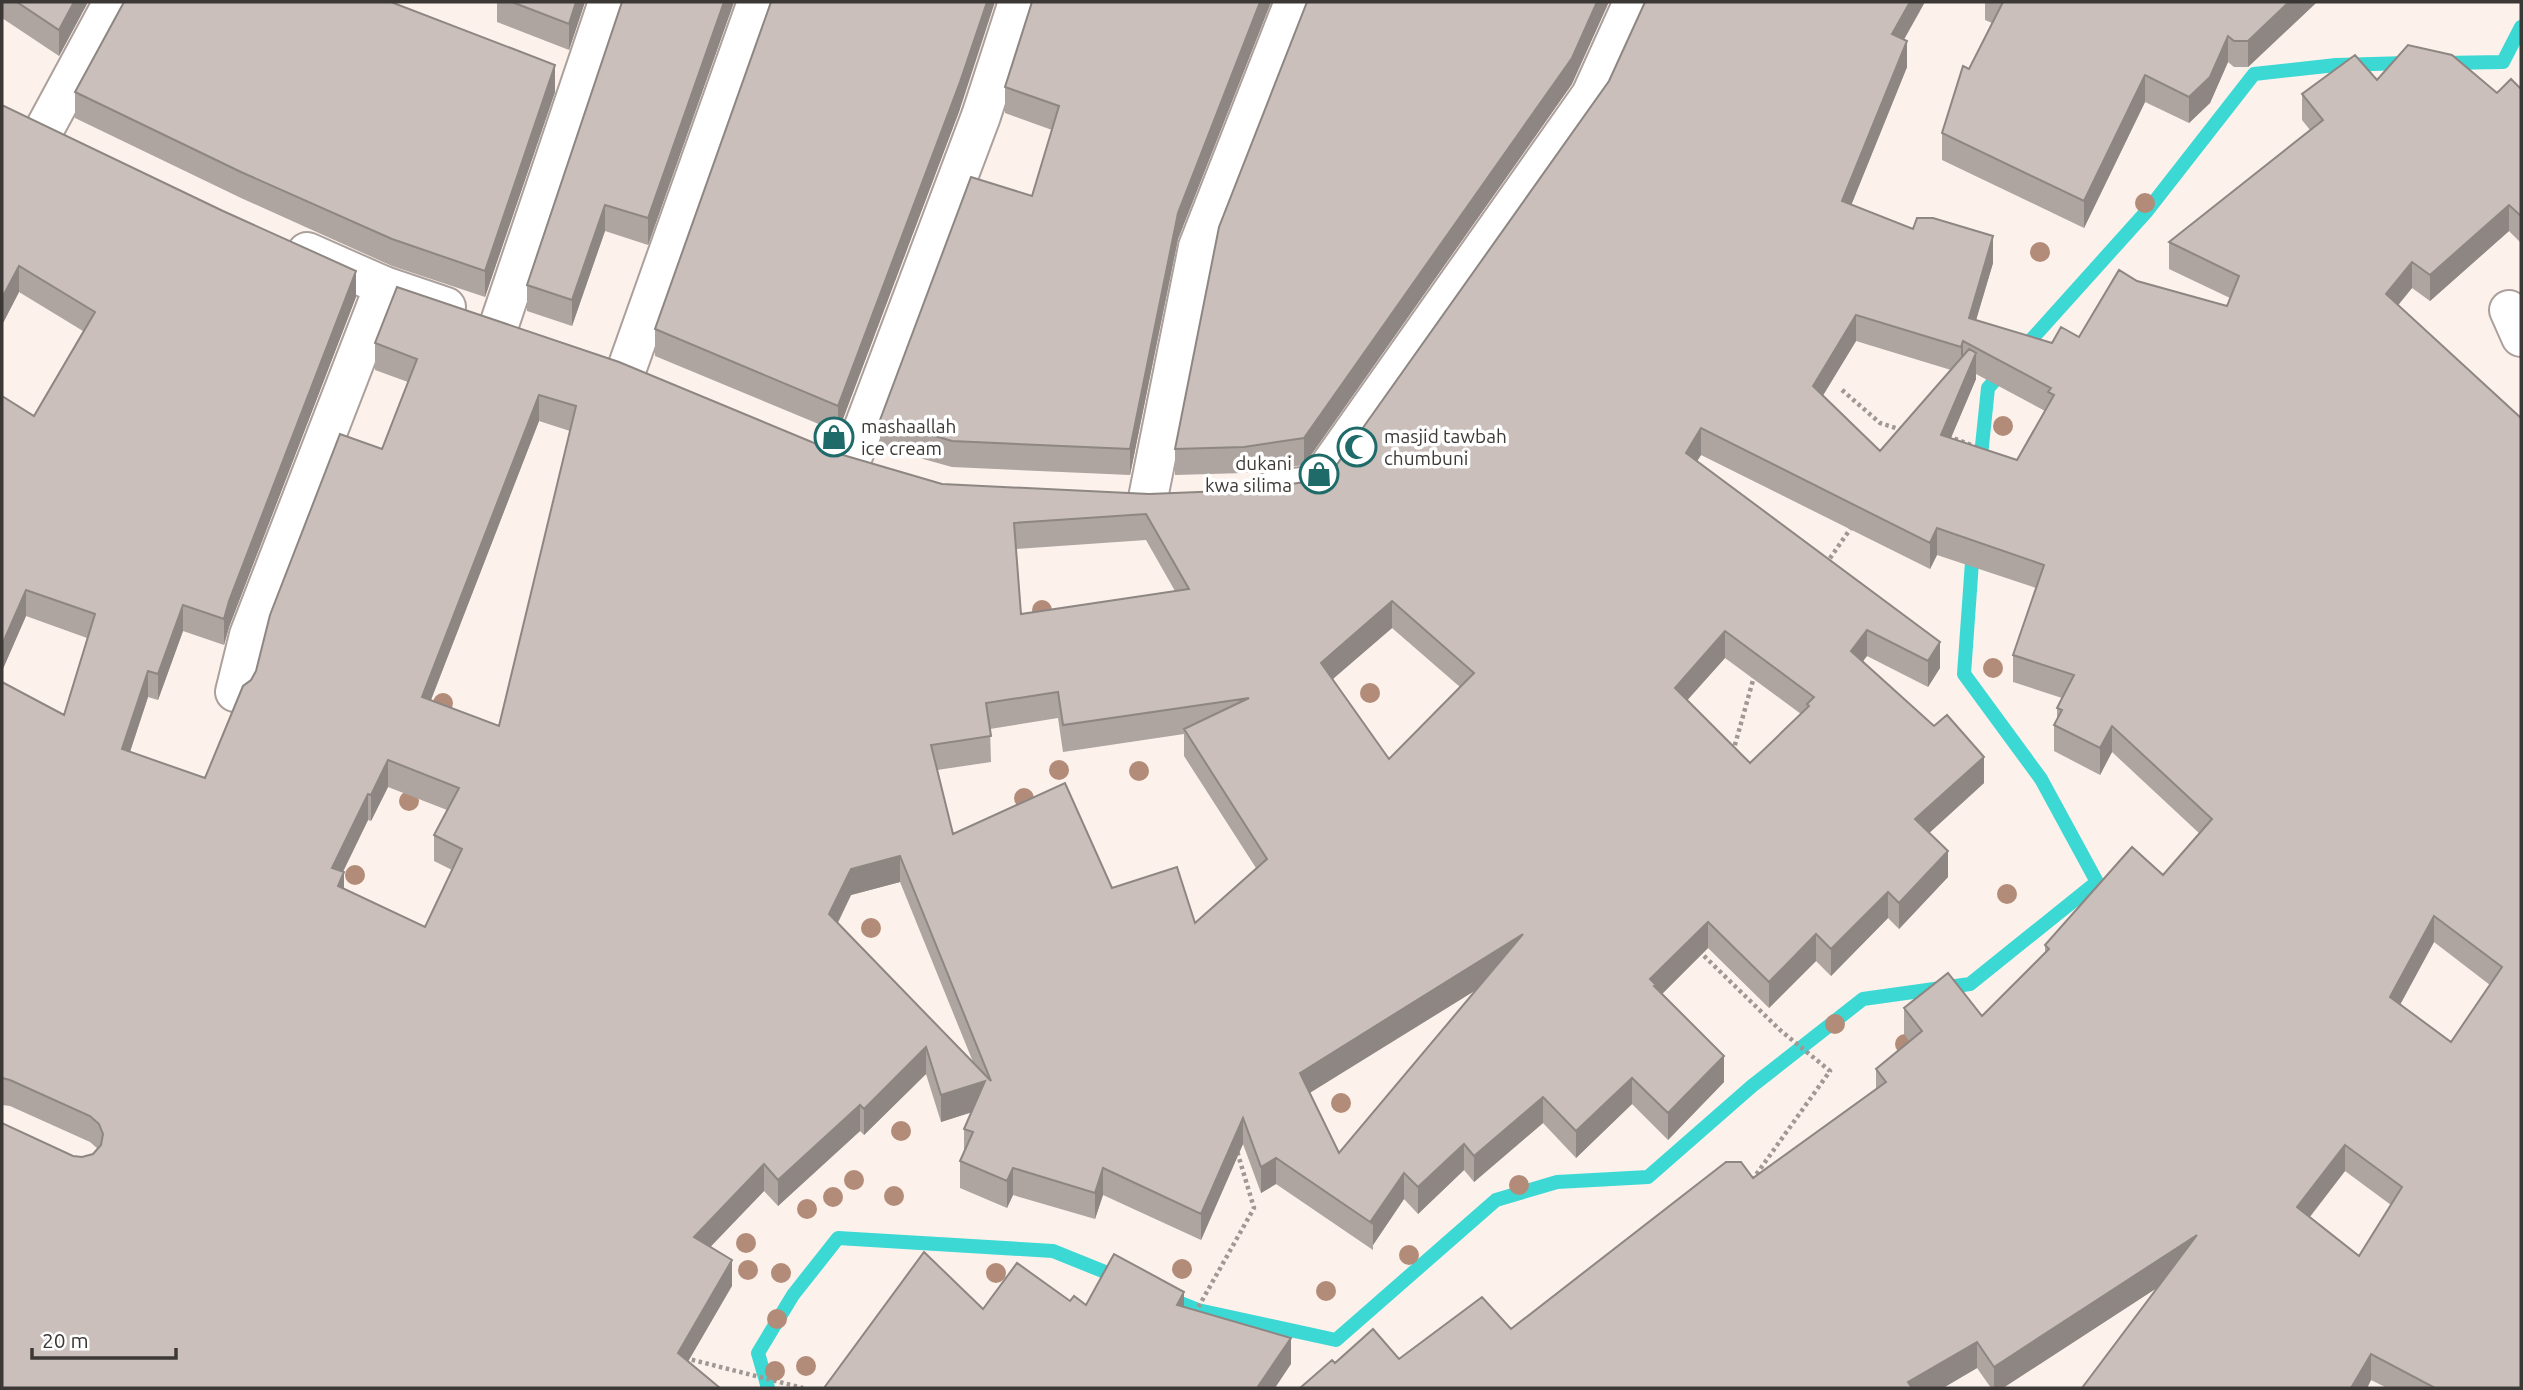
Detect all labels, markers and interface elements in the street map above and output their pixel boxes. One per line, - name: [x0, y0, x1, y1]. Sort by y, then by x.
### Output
- place label: mashaallah ice cream: [861, 415, 956, 459]
- shop icon: mashaallah ice cream: [813, 416, 855, 458]
- place label: masjid tawbah chumbuni: [1384, 425, 1507, 469]
- mosque icon: masjid tawbah chumbuni: [1336, 426, 1378, 468]
- place label: dukani kwa silima: [1205, 452, 1292, 496]
- shop icon: dukani kwa silima: [1298, 453, 1340, 495]
- scale bar: [32, 1316, 175, 1360]
- text: 20 m: [42, 1328, 89, 1352]

